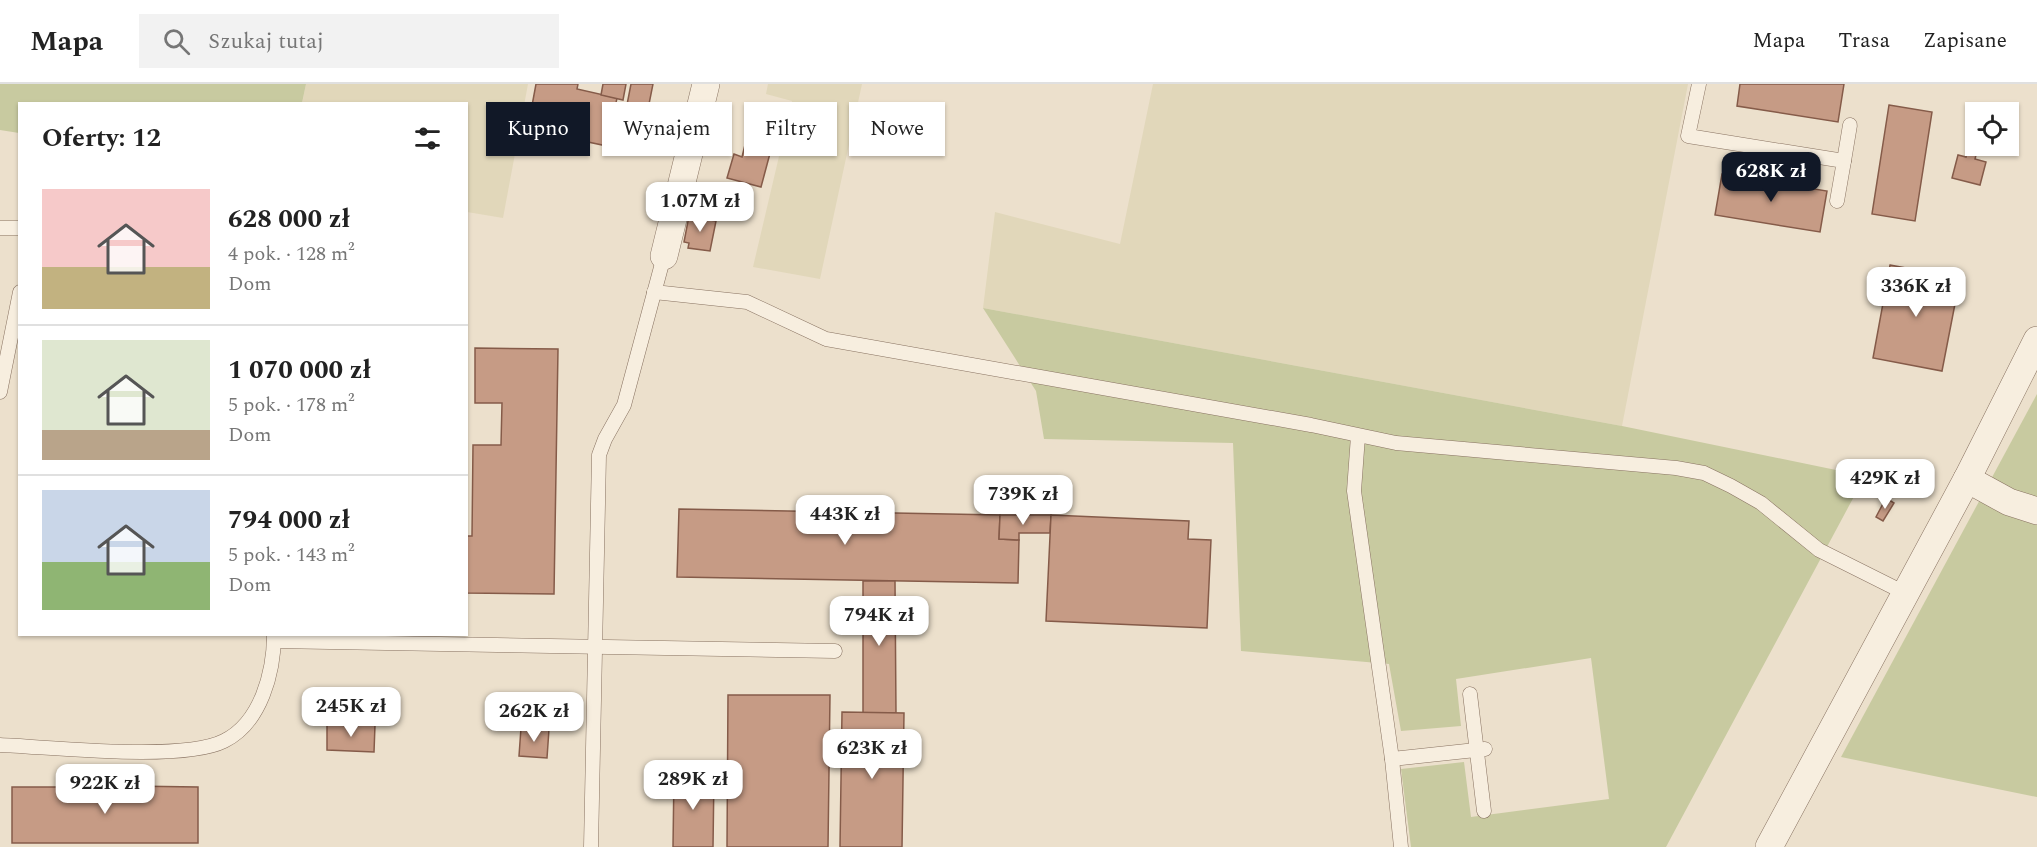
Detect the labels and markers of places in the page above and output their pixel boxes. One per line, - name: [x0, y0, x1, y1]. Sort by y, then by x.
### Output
- pin: 628K zł: [1716, 152, 1826, 203]
- pin: 1.07M zł: [638, 182, 762, 233]
- pin: 336K zł: [1861, 267, 1971, 318]
- pin: 429K zł: [1830, 459, 1940, 510]
- pin: 739K zł: [968, 475, 1078, 526]
- pin: 443K zł: [790, 495, 900, 546]
- pin: 794K zł: [824, 596, 934, 647]
- pin: 245K zł: [296, 687, 406, 738]
- pin: 262K zł: [479, 692, 589, 743]
- pin: 623K zł: [817, 729, 927, 780]
- pin: 289K zł: [638, 760, 748, 811]
- pin: 922K zł: [50, 764, 160, 815]

